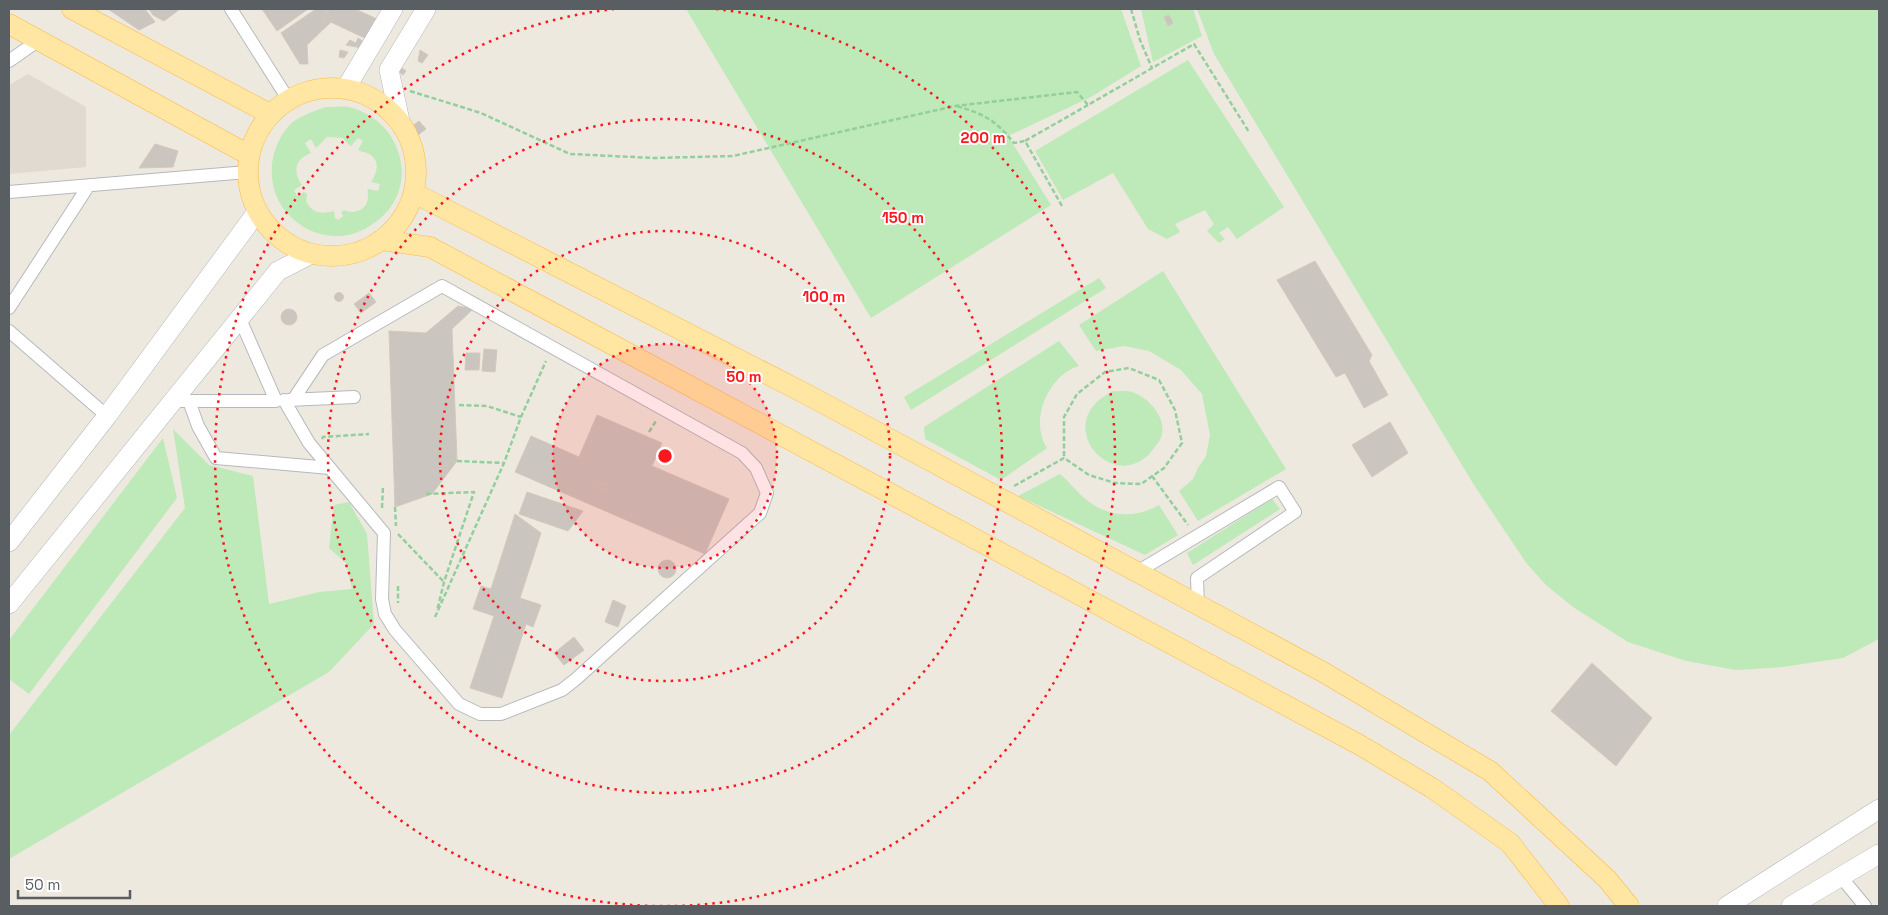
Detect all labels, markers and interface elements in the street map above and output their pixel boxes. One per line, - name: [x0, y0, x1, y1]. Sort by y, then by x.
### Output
- text: 200 m: [961, 128, 1005, 147]
- text: 150 m: [882, 208, 924, 227]
- text: 100 m: [803, 287, 845, 306]
- text: 50 m: [726, 367, 762, 386]
- centre of rings: [656, 447, 674, 465]
- scale bar: [18, 868, 130, 900]
- text: 50 m: [25, 875, 60, 894]

